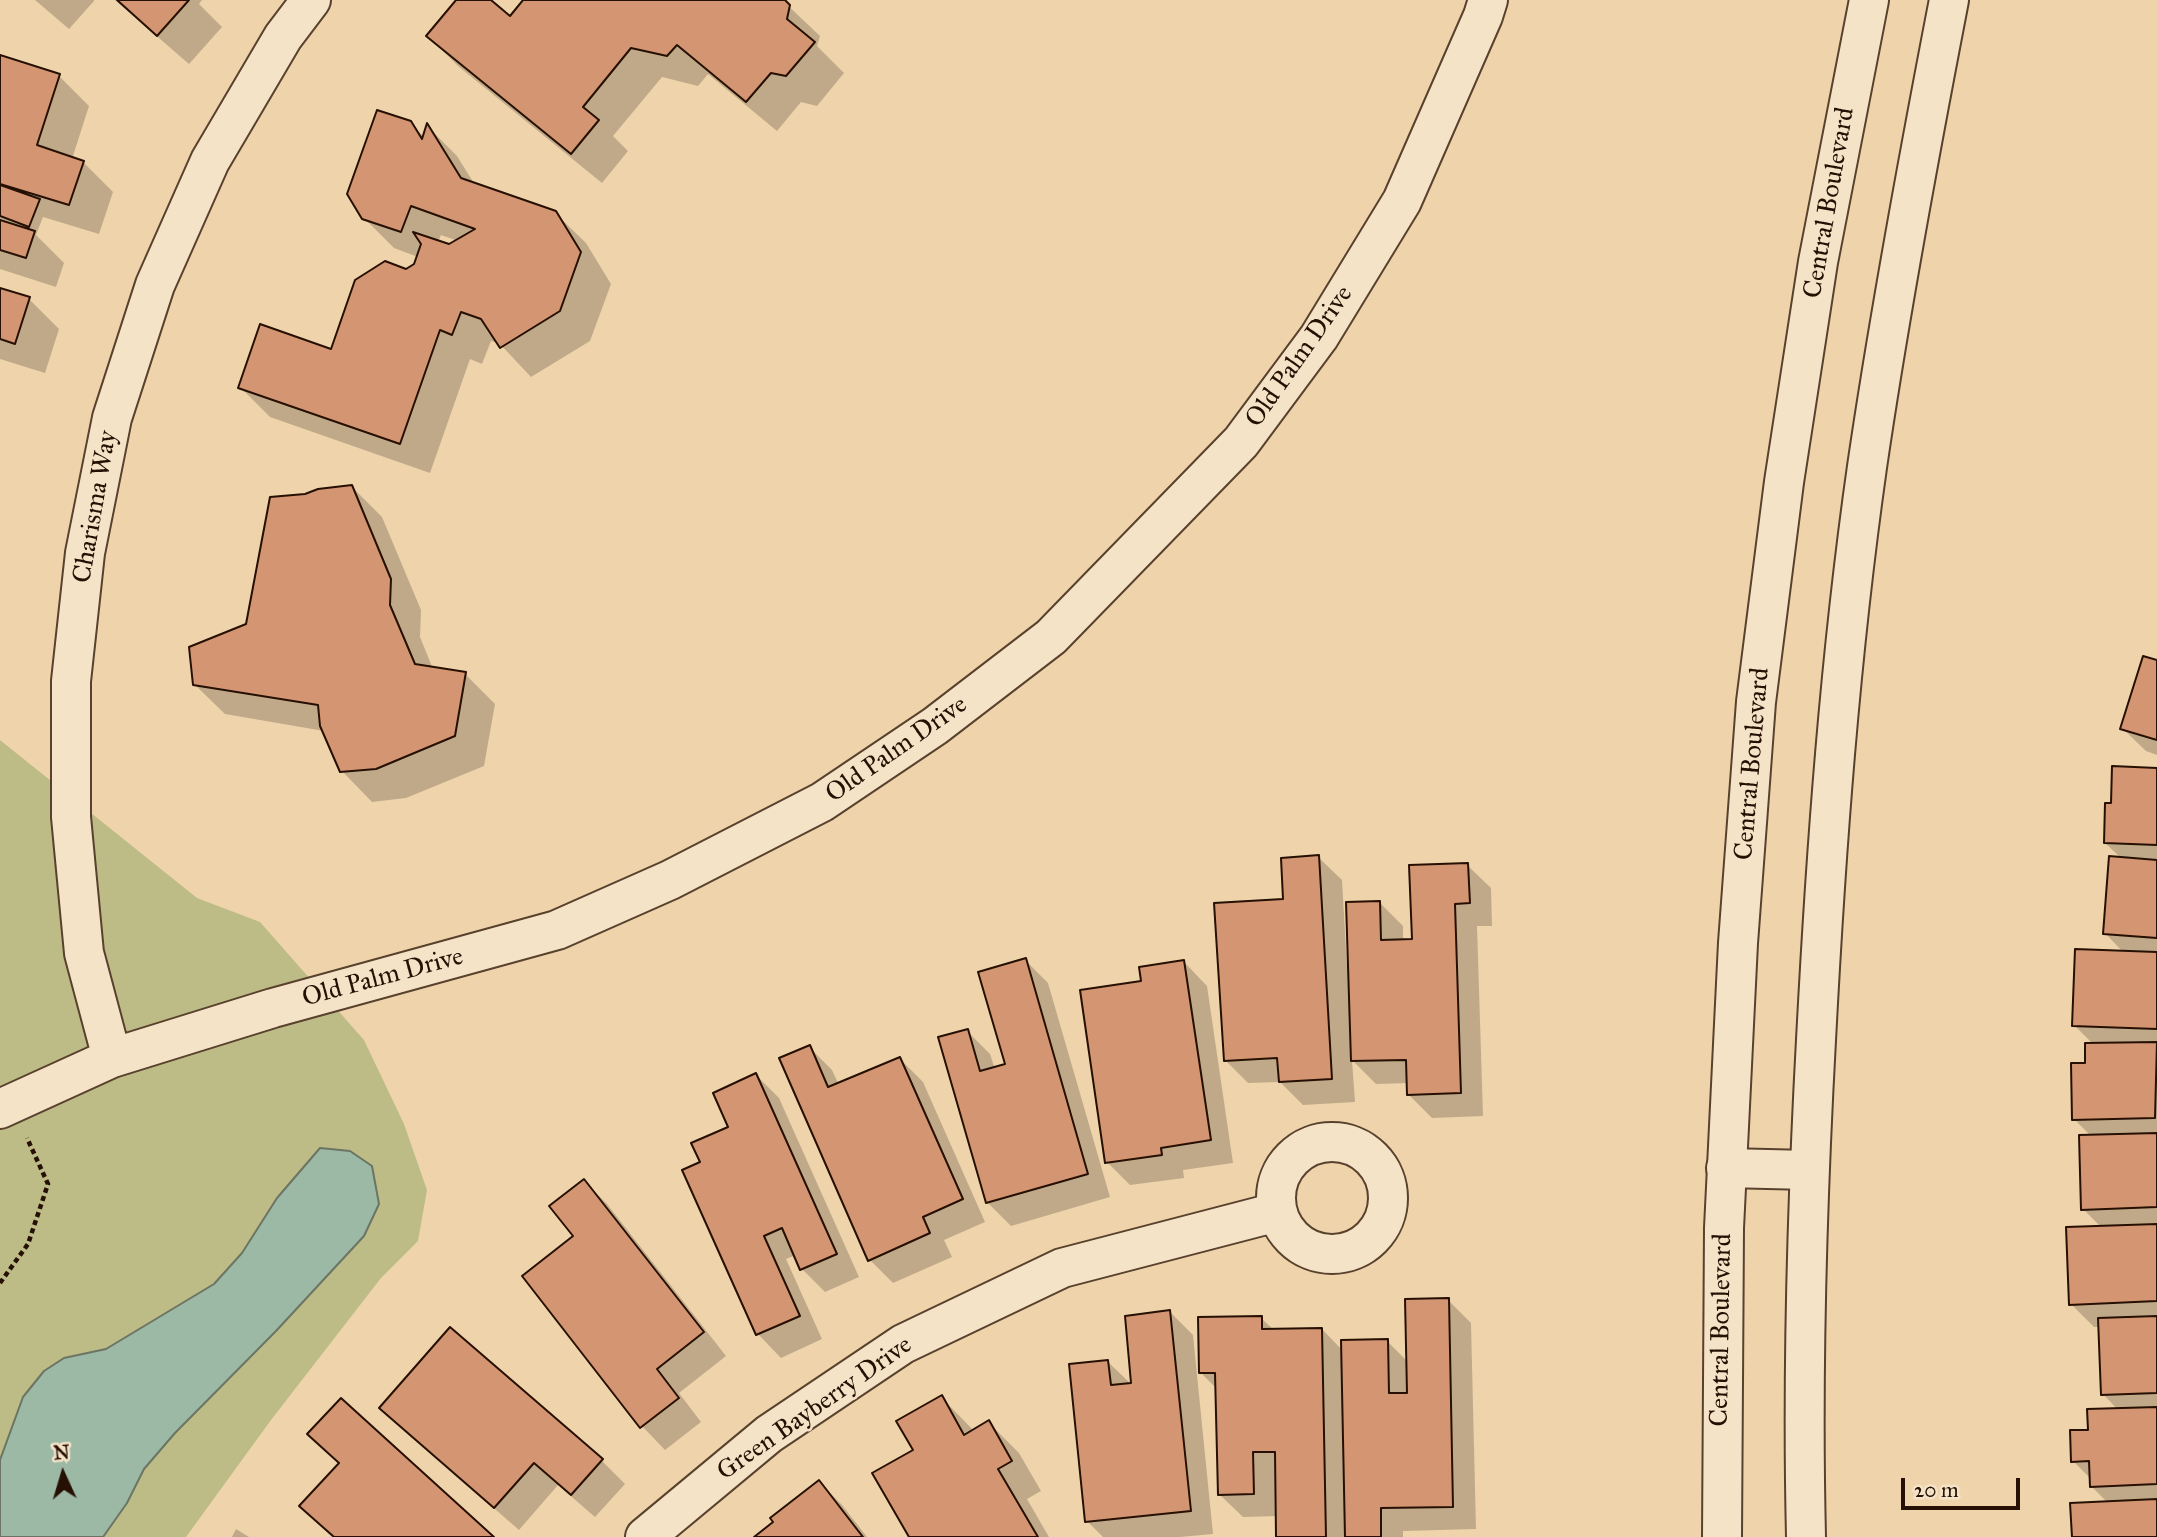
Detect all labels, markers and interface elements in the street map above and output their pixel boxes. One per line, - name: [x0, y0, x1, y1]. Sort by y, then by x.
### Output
- street label: Central Boulevard: [1798, 105, 1862, 301]
- street label: Old Palm Drive: [1240, 280, 1360, 434]
- street label: Charisma Way: [67, 428, 125, 586]
- street label: Central Boulevard: [1729, 666, 1777, 862]
- street label: Old Palm Drive: [820, 690, 974, 810]
- street label: Old Palm Drive: [299, 942, 467, 1014]
- street label: Central Boulevard: [1705, 1233, 1739, 1427]
- street label: Green Bayberry Drive: [712, 1330, 918, 1488]
- north arrow: [28, 1439, 98, 1509]
- text: N: [53, 1441, 70, 1465]
- scale bar: [1905, 1464, 2024, 1508]
- text: 20 m: [1914, 1477, 1959, 1503]

